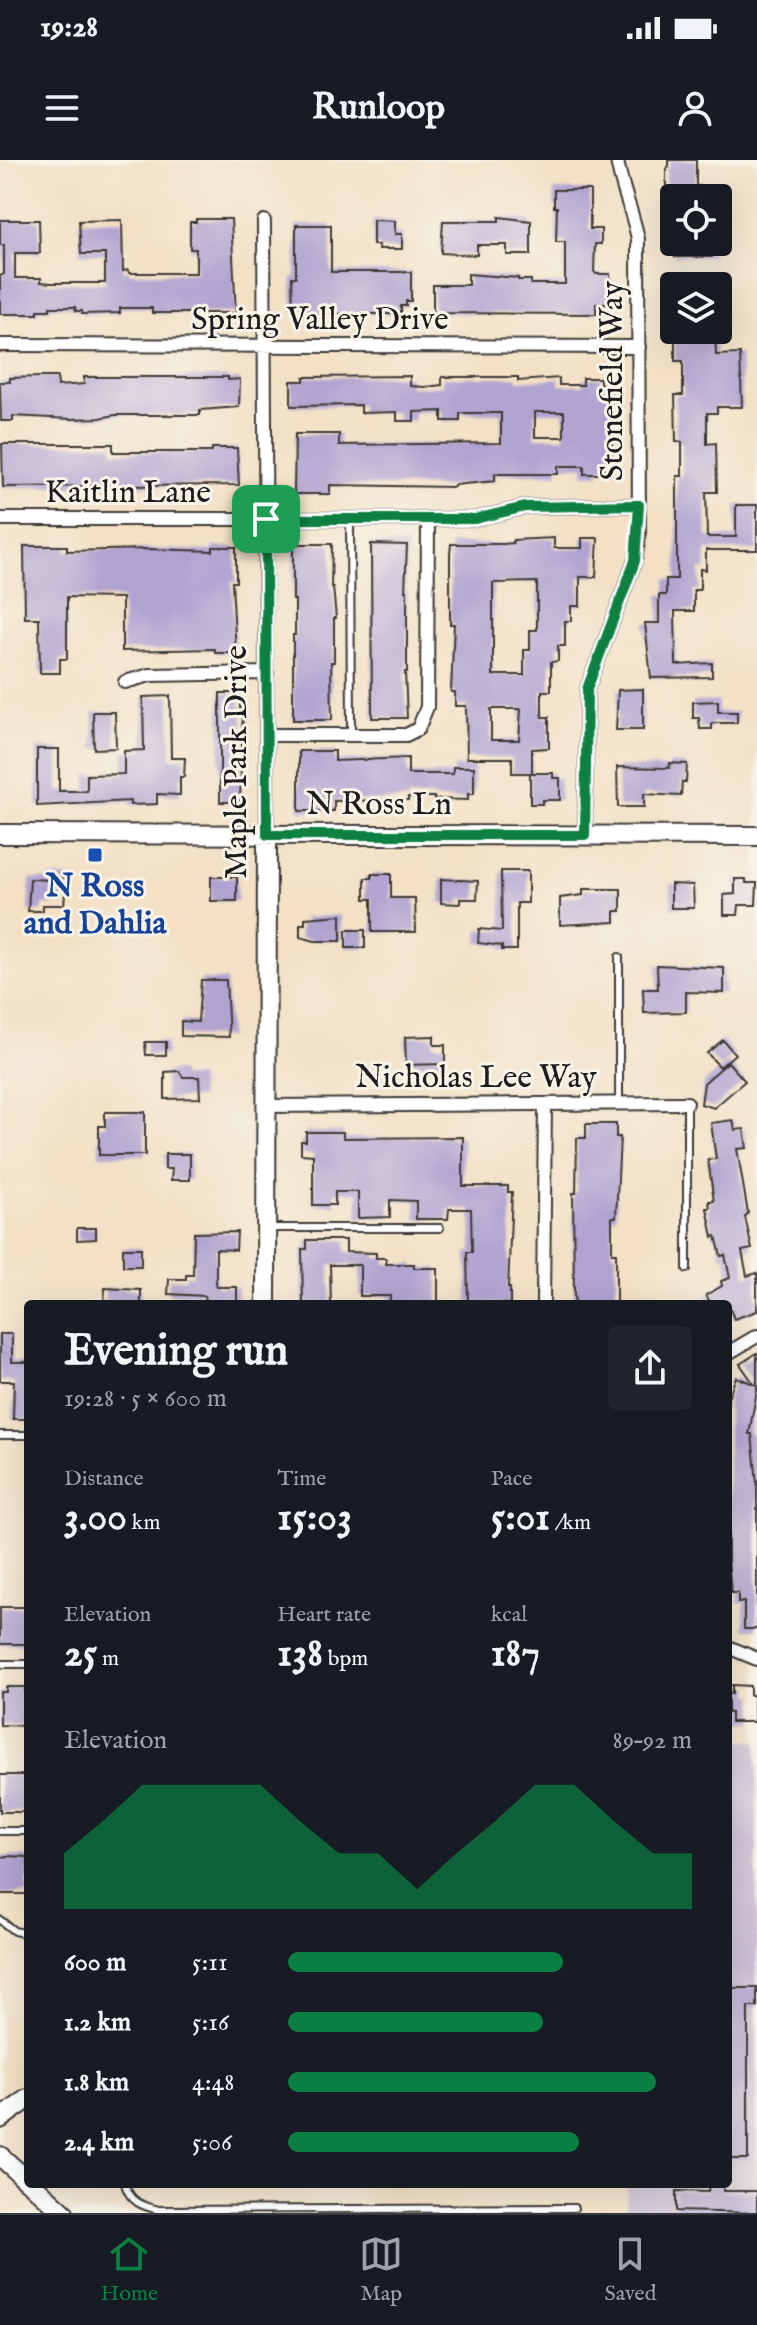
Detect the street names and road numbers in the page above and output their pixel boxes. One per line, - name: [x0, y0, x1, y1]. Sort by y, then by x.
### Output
- street label: Stonefield Way: [593, 281, 634, 481]
- street label: Spring Valley Drive: [191, 300, 449, 341]
- street label: Kaitlin Lane: [45, 473, 211, 514]
- street label: Maple Park Drive: [217, 645, 258, 879]
- street label: N Ross Ln: [306, 785, 452, 826]
- street label: Nicholas Lee Way: [355, 1058, 597, 1099]

